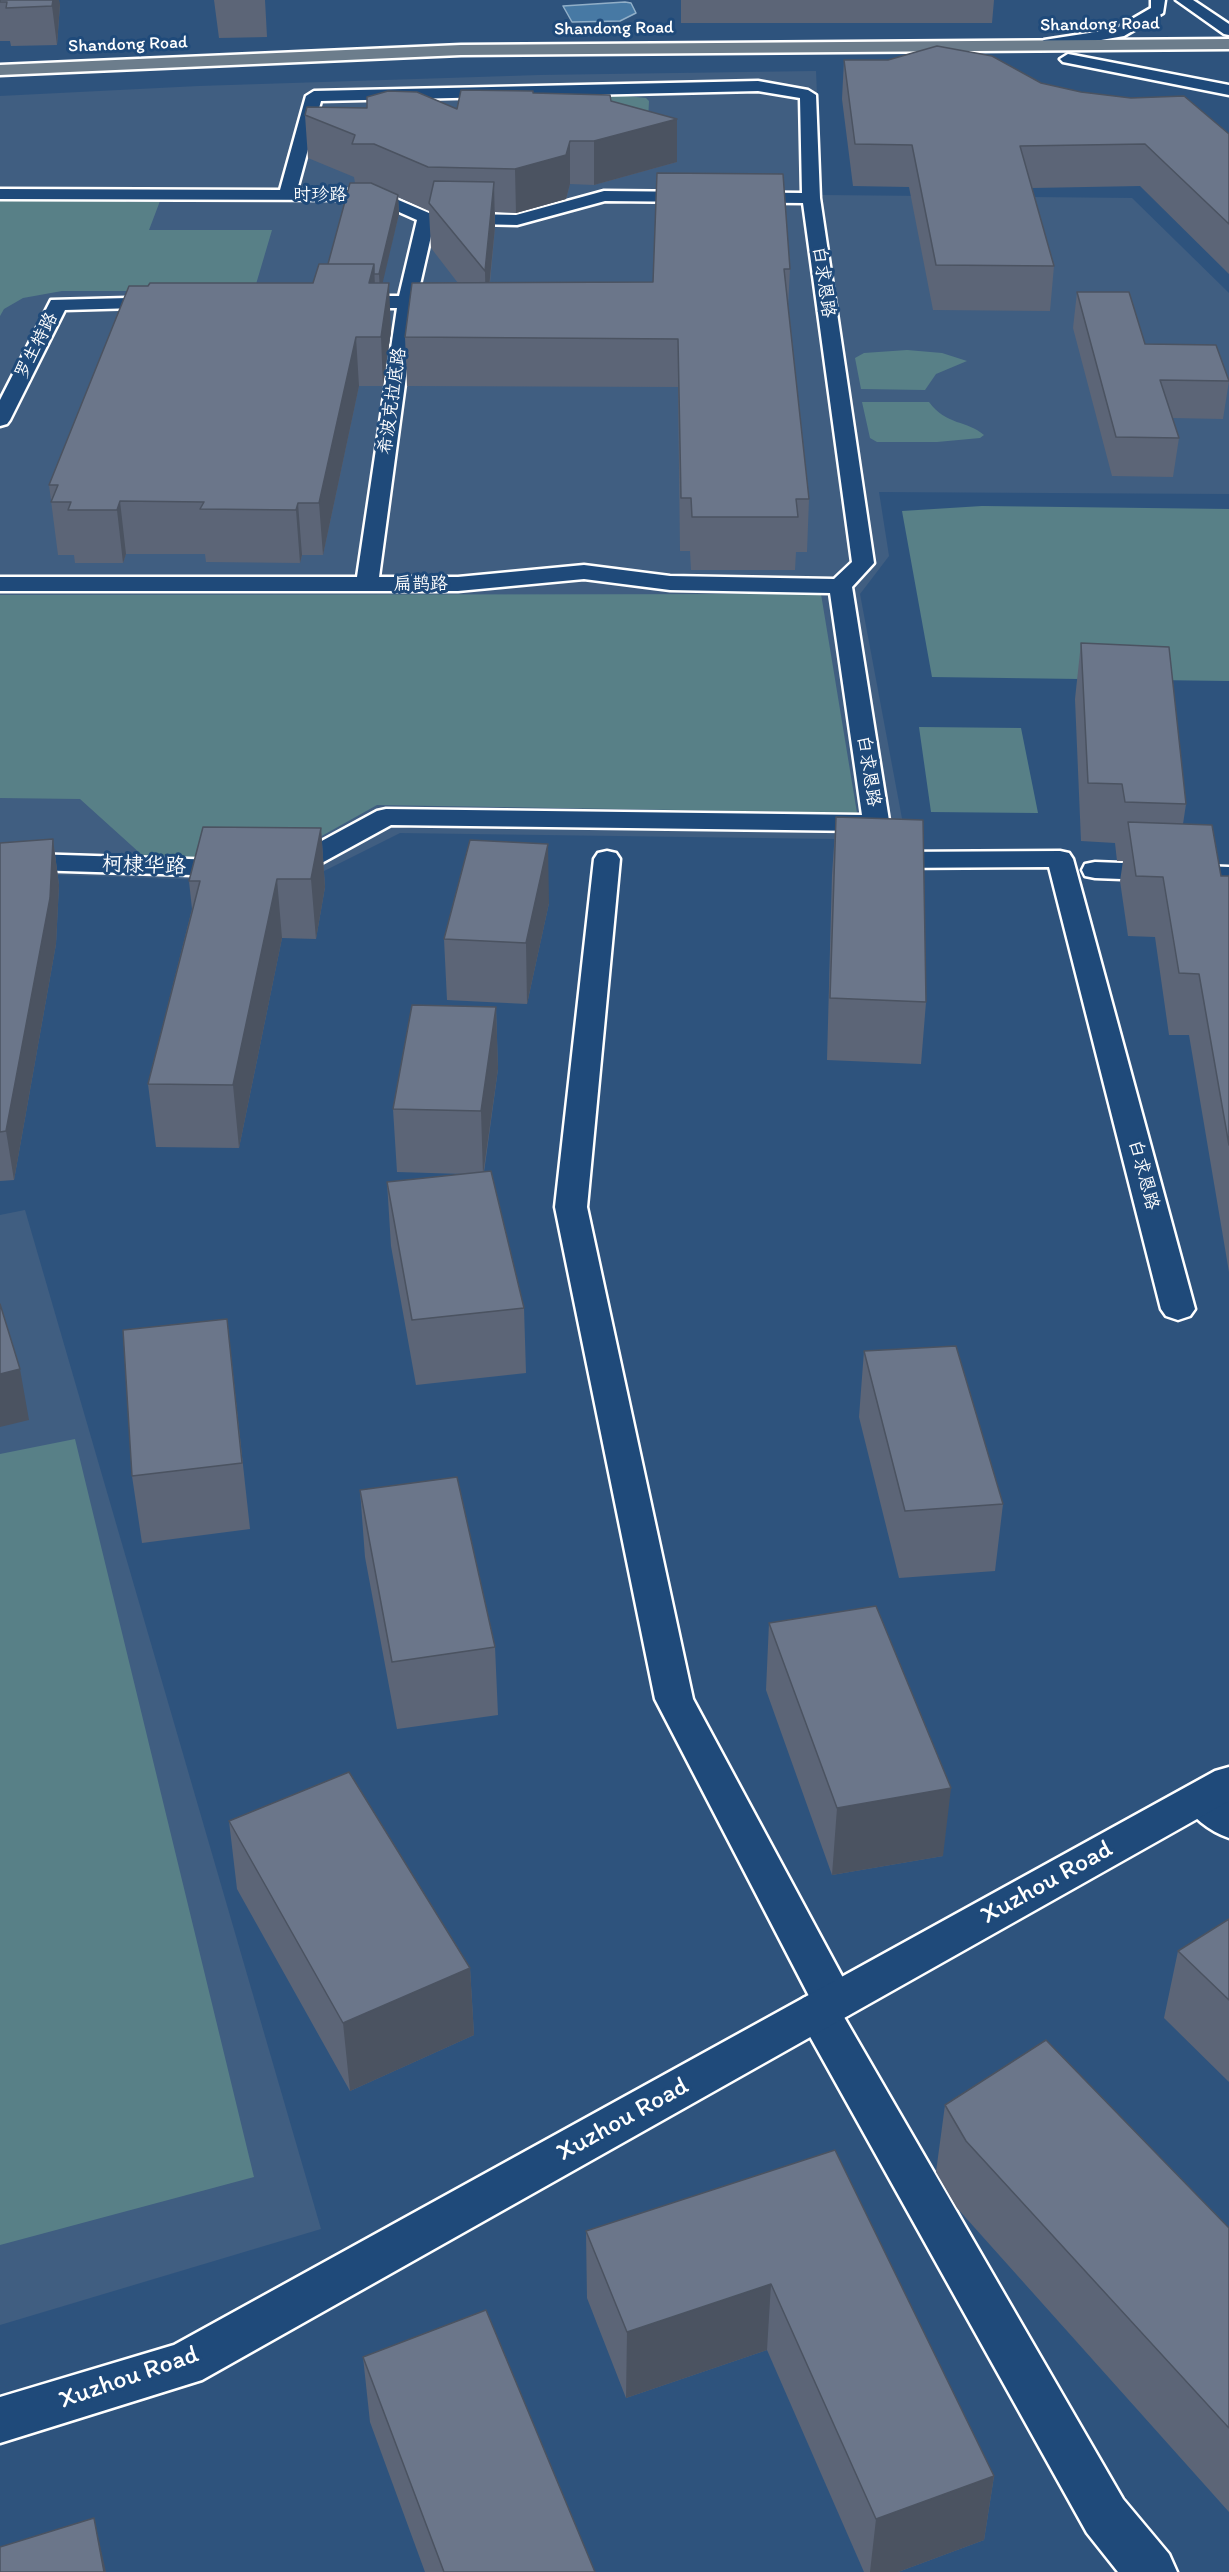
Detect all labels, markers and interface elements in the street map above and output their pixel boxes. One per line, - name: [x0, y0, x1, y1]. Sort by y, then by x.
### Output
- street label: Shandong Road: [1040, 13, 1160, 37]
- street label: Shandong Road: [554, 17, 674, 41]
- street label: Shandong Road: [68, 32, 188, 58]
- street label: 时珍路: [293, 184, 347, 206]
- street label: 白求恩路: [807, 245, 839, 319]
- street label: 罗生特路: [11, 309, 63, 383]
- street label: 希波克拉底路: [375, 346, 411, 456]
- street label: 扁鹊路: [394, 573, 448, 595]
- street label: 白求恩路: [852, 734, 884, 808]
- street label: 柯棣华路: [102, 852, 186, 880]
- street label: 白求恩路: [1123, 1137, 1163, 1213]
- street label: Xuzhou Road: [976, 1834, 1118, 1932]
- street label: Xuzhou Road: [552, 2071, 694, 2169]
- street label: Xuzhou Road: [55, 2340, 203, 2416]

